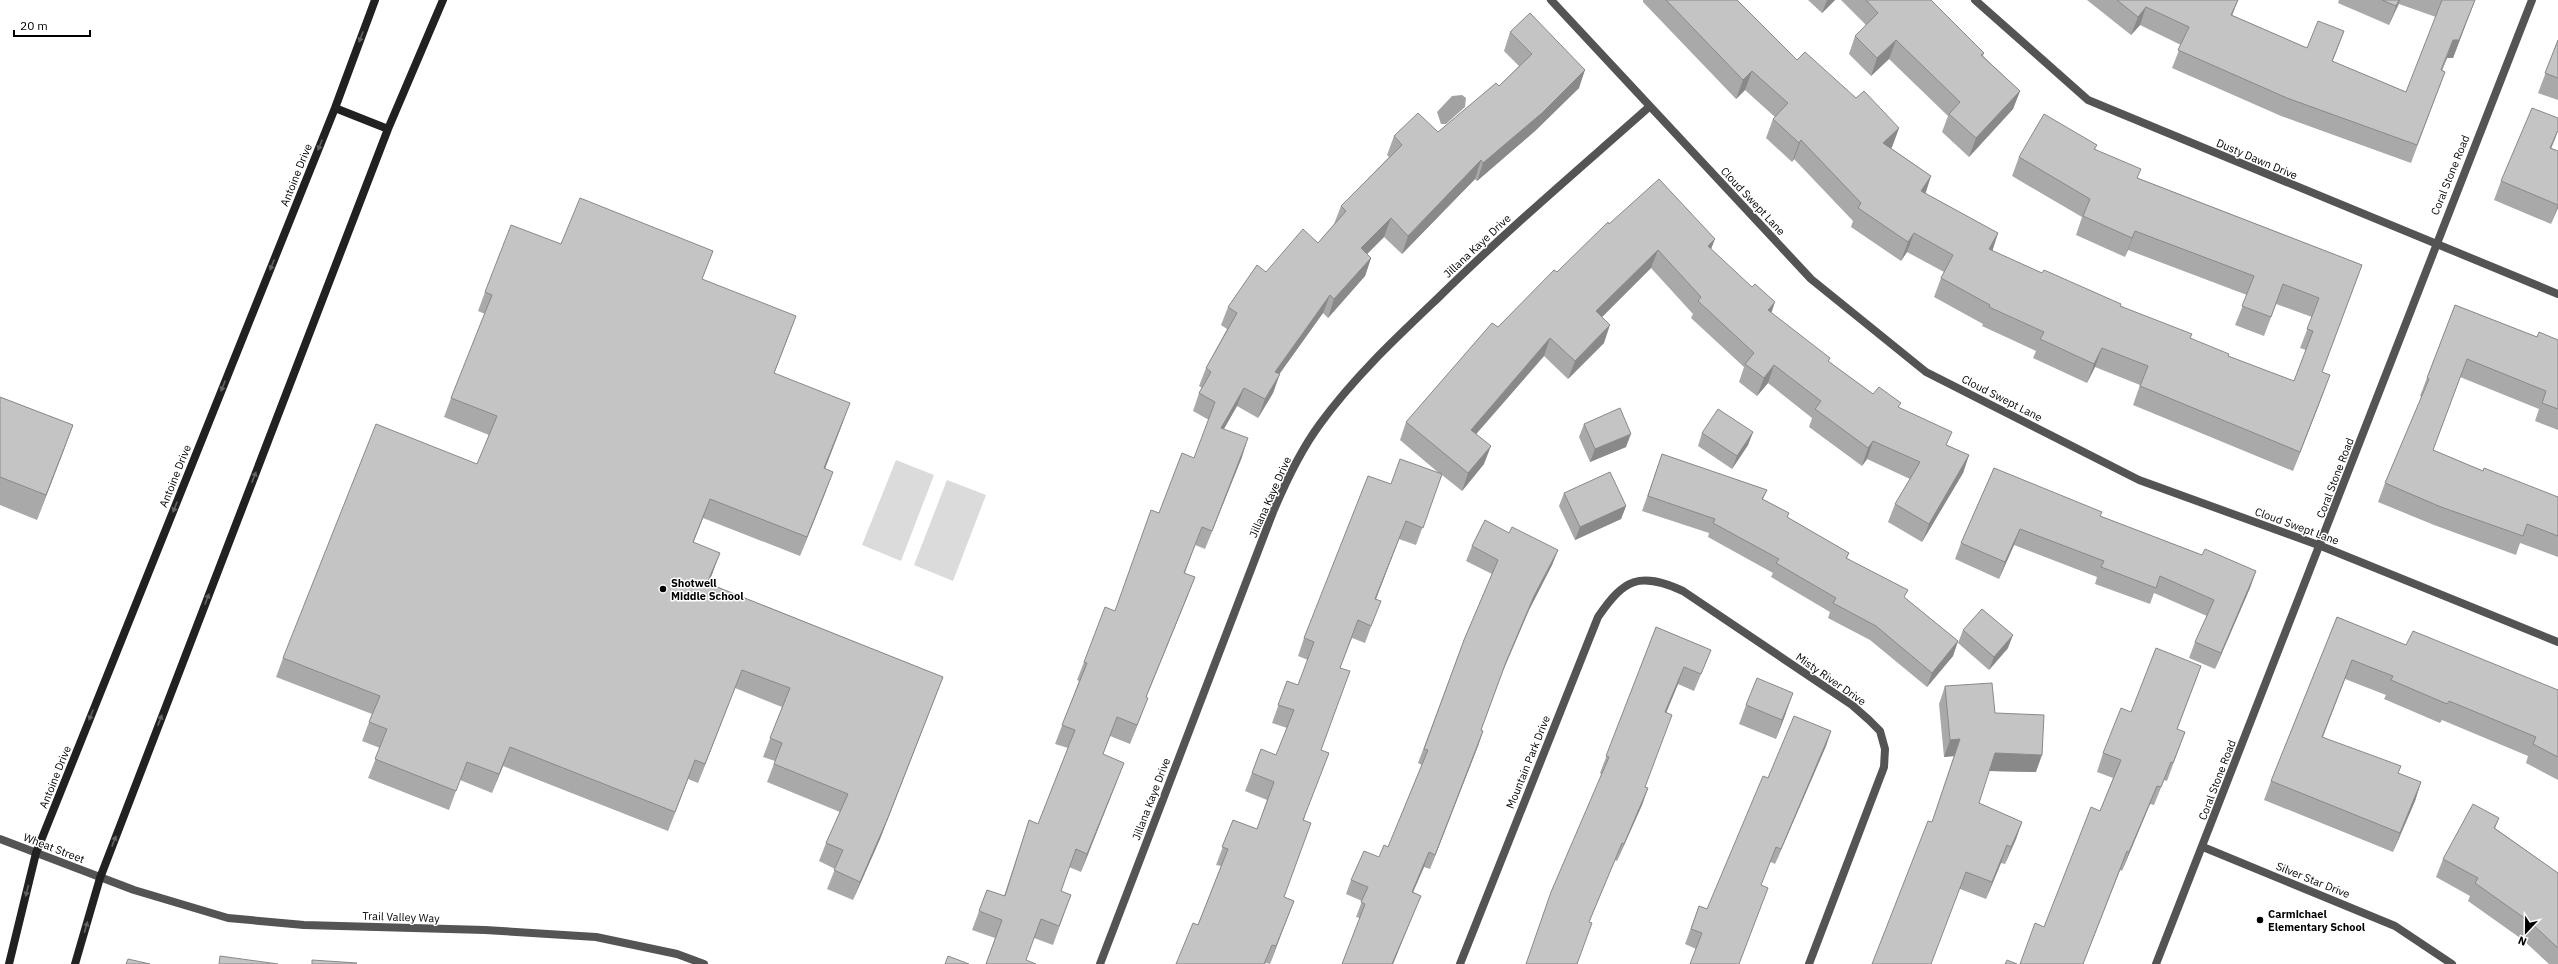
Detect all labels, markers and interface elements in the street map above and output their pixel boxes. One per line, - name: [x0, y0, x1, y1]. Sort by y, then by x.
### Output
- scale bar: [14, 12, 90, 38]
- text: 20 m: [20, 18, 48, 33]
- one-way arrow: [358, 31, 364, 43]
- street label: Coral Stone Road: [2428, 133, 2472, 217]
- street label: Dusty Dawn Drive: [2214, 136, 2300, 182]
- one-way arrow: [317, 139, 323, 150]
- street label: Antoine Drive: [277, 142, 315, 208]
- street label: Cloud Swept Lane: [1718, 164, 1788, 238]
- street label: Jillana Kaye Drive: [1440, 211, 1514, 281]
- one-way arrow: [268, 260, 274, 272]
- street label: Cloud Swept Lane: [1959, 372, 2045, 424]
- one-way arrow: [220, 380, 226, 392]
- street label: Coral Stone Road: [2313, 436, 2357, 520]
- street label: Antoine Drive: [156, 443, 194, 509]
- street label: Jillana Kaye Drive: [1246, 454, 1294, 540]
- one-way arrow: [251, 471, 257, 483]
- one-way arrow: [171, 501, 177, 513]
- street label: Cloud Swept Lane: [2253, 504, 2341, 548]
- place label: Shotwell Middle School: [671, 576, 744, 603]
- marker: Shotwell Middle School: [658, 584, 668, 594]
- one-way arrow: [205, 592, 211, 604]
- street label: Misty River Drive: [1793, 650, 1869, 708]
- one-way arrow: [88, 709, 94, 721]
- one-way arrow: [158, 713, 164, 725]
- street label: Mountain Park Drive: [1503, 713, 1553, 811]
- street label: Coral Stone Road: [2195, 738, 2239, 822]
- street label: Antoine Drive: [36, 744, 74, 810]
- street label: Jillana Kaye Drive: [1129, 756, 1173, 842]
- street label: Wheat Street: [21, 830, 87, 866]
- one-way arrow: [111, 835, 117, 847]
- street label: Silver Star Drive: [2274, 859, 2352, 901]
- one-way arrow: [23, 884, 29, 897]
- place label: Carmichael Elementary School: [2268, 907, 2366, 934]
- street label: Trail Valley Way: [362, 909, 440, 925]
- north arrow: [2506, 912, 2546, 952]
- marker: Carmichael Elementary School: [2255, 915, 2265, 925]
- one-way arrow: [83, 920, 89, 932]
- text: N: [2516, 933, 2529, 949]

